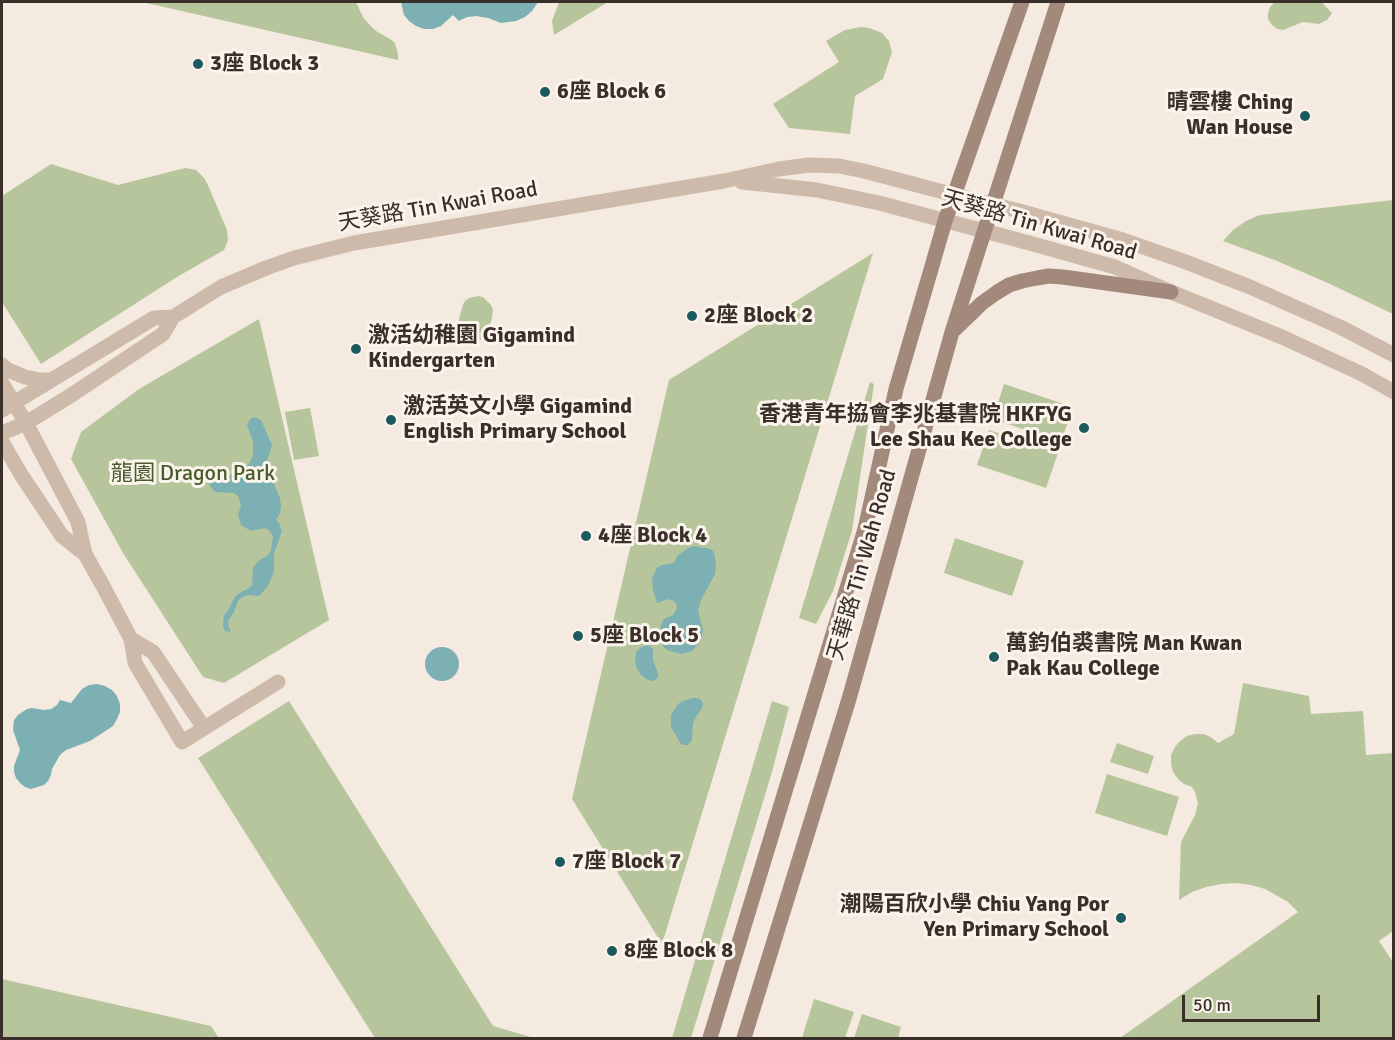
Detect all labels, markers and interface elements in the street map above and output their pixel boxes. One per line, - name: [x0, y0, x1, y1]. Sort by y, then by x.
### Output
- place label: 3座 Block 3: [210, 51, 319, 77]
- marker: 3座 Block 3: [191, 57, 205, 71]
- place label: 6座 Block 6: [557, 79, 666, 105]
- marker: 6座 Block 6: [538, 85, 552, 99]
- place label: 晴雲樓 Ching Wan House: [1166, 90, 1293, 142]
- marker: 晴雲樓 Ching Wan House: [1298, 109, 1312, 123]
- street label: 天葵路 Tin Kwai Road: [336, 176, 540, 238]
- street label: 天葵路 Tin Kwai Road: [938, 185, 1140, 267]
- place label: 2座 Block 2: [704, 303, 813, 329]
- marker: 2座 Block 2: [685, 309, 699, 323]
- place label: 激活幼稚園 Gigamind Kindergarten: [368, 323, 575, 374]
- marker: 激活幼稚園 Gigamind Kindergarten: [349, 342, 363, 356]
- place label: 激活英文小學 Gigamind English Primary School: [403, 394, 632, 446]
- place label: 香港青年拹會李兆基書院 HKFYG Lee Shau Kee College: [759, 402, 1072, 454]
- marker: 激活英文小學 Gigamind English Primary School: [384, 413, 398, 427]
- marker: 香港青年拹會李兆基書院 HKFYG Lee Shau Kee College: [1077, 421, 1091, 435]
- park label: 龍園 Dragon Park: [111, 461, 275, 487]
- street label: 天華路 Tin Wah Road: [823, 466, 903, 664]
- place label: 4座 Block 4: [598, 523, 707, 549]
- marker: 4座 Block 4: [579, 529, 593, 543]
- place label: 5座 Block 5: [590, 623, 699, 649]
- marker: 5座 Block 5: [571, 629, 585, 643]
- place label: 萬鈞伯裘書院 Man Kwan Pak Kau College: [1006, 631, 1242, 682]
- marker: 萬鈞伯裘書院 Man Kwan Pak Kau College: [987, 650, 1001, 664]
- place label: 7座 Block 7: [572, 849, 681, 875]
- marker: 7座 Block 7: [553, 855, 567, 869]
- place label: 潮陽百欣小學 Chiu Yang Por Yen Primary School: [840, 892, 1109, 944]
- marker: 潮陽百欣小學 Chiu Yang Por Yen Primary School: [1114, 911, 1128, 925]
- place label: 8座 Block 8: [624, 938, 733, 964]
- marker: 8座 Block 8: [605, 944, 619, 958]
- scale bar: [1185, 983, 1323, 1021]
- text: 50 m: [1193, 994, 1231, 1016]

